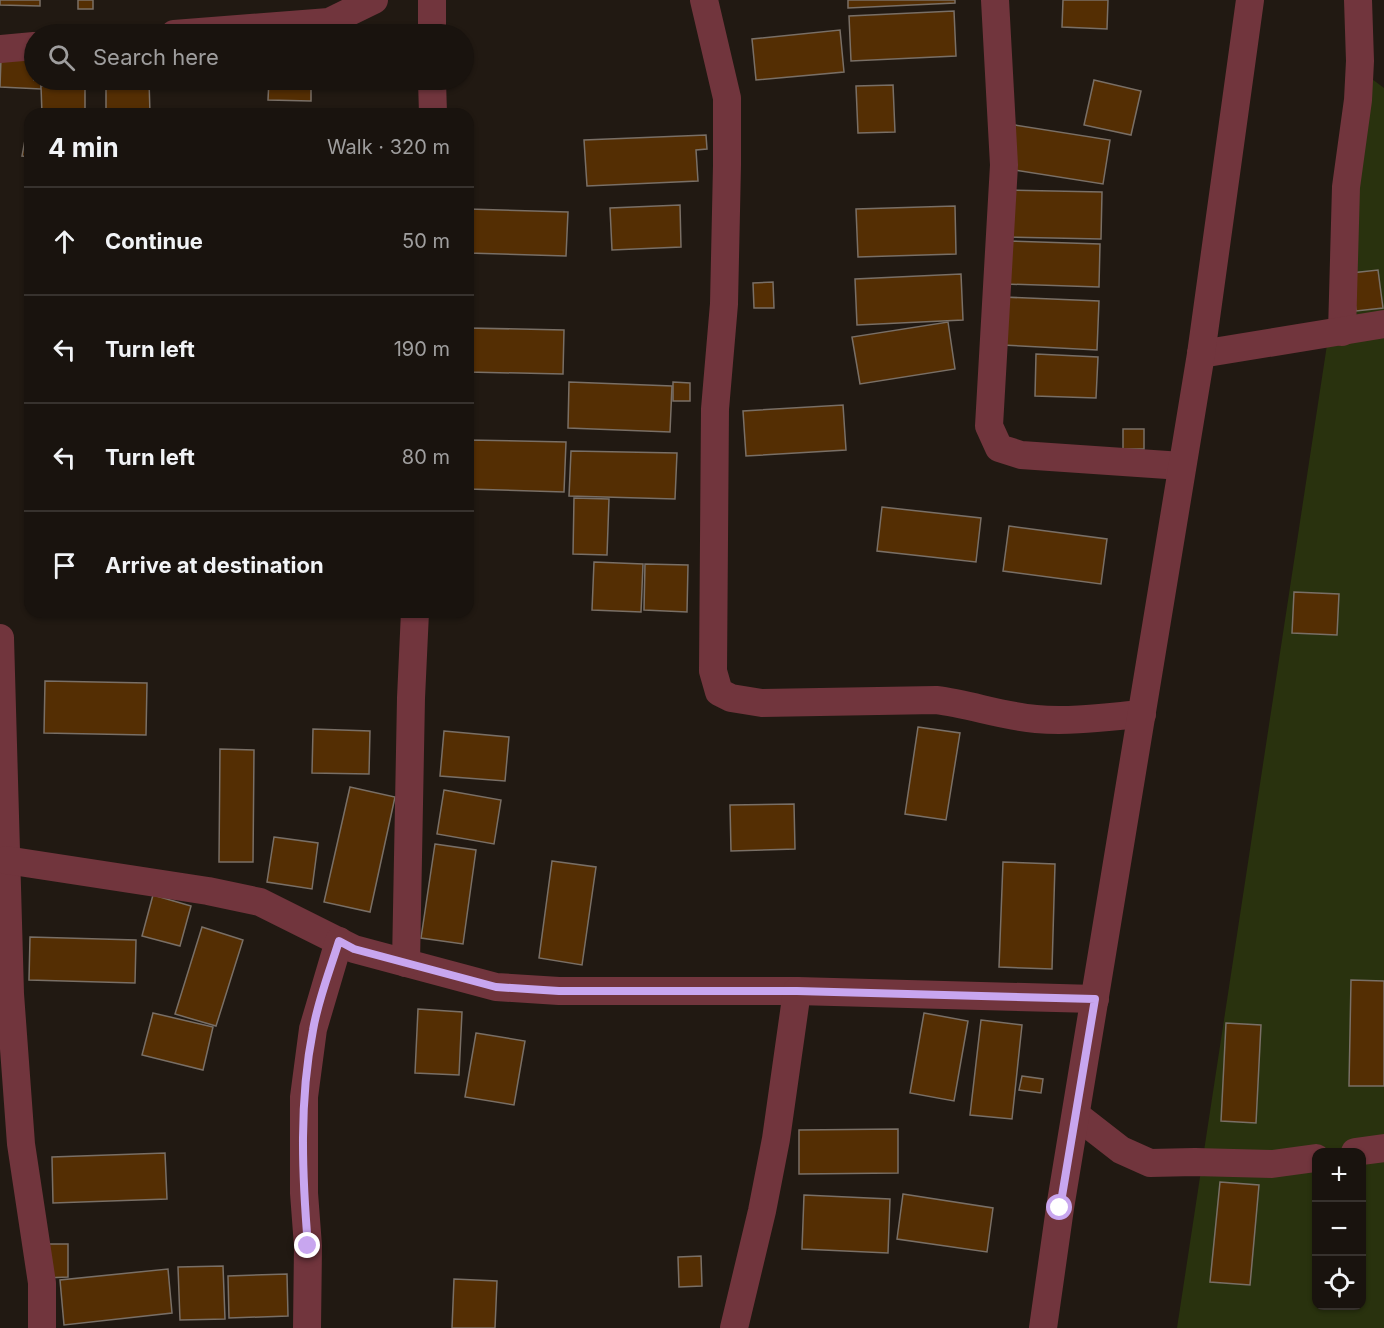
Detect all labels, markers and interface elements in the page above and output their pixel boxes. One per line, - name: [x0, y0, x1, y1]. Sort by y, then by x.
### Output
- search box: [24, 24, 474, 90]
- icon: search: [45, 41, 78, 74]
- text: Search here: [93, 44, 219, 70]
- text: 4 min: [48, 132, 119, 163]
- text: Walk · 320 m: [327, 135, 450, 159]
- icon: ahead: [48, 225, 81, 258]
- text: Continue: [105, 228, 203, 254]
- text: 50 m: [402, 229, 450, 253]
- icon: left: [48, 333, 81, 366]
- text: Turn left: [105, 336, 195, 362]
- text: 190 m: [394, 337, 450, 361]
- icon: left: [48, 441, 81, 474]
- text: Turn left: [105, 444, 195, 470]
- text: 80 m: [402, 445, 450, 469]
- icon: arrive: [48, 549, 81, 582]
- text: Arrive at destination: [105, 552, 324, 578]
- map controls: [1312, 1148, 1366, 1310]
- button: +: [1312, 1148, 1366, 1202]
- route start: [1046, 1194, 1072, 1220]
- button: −: [1312, 1202, 1366, 1256]
- route end: [294, 1232, 320, 1258]
- button: locate: [1312, 1256, 1366, 1310]

